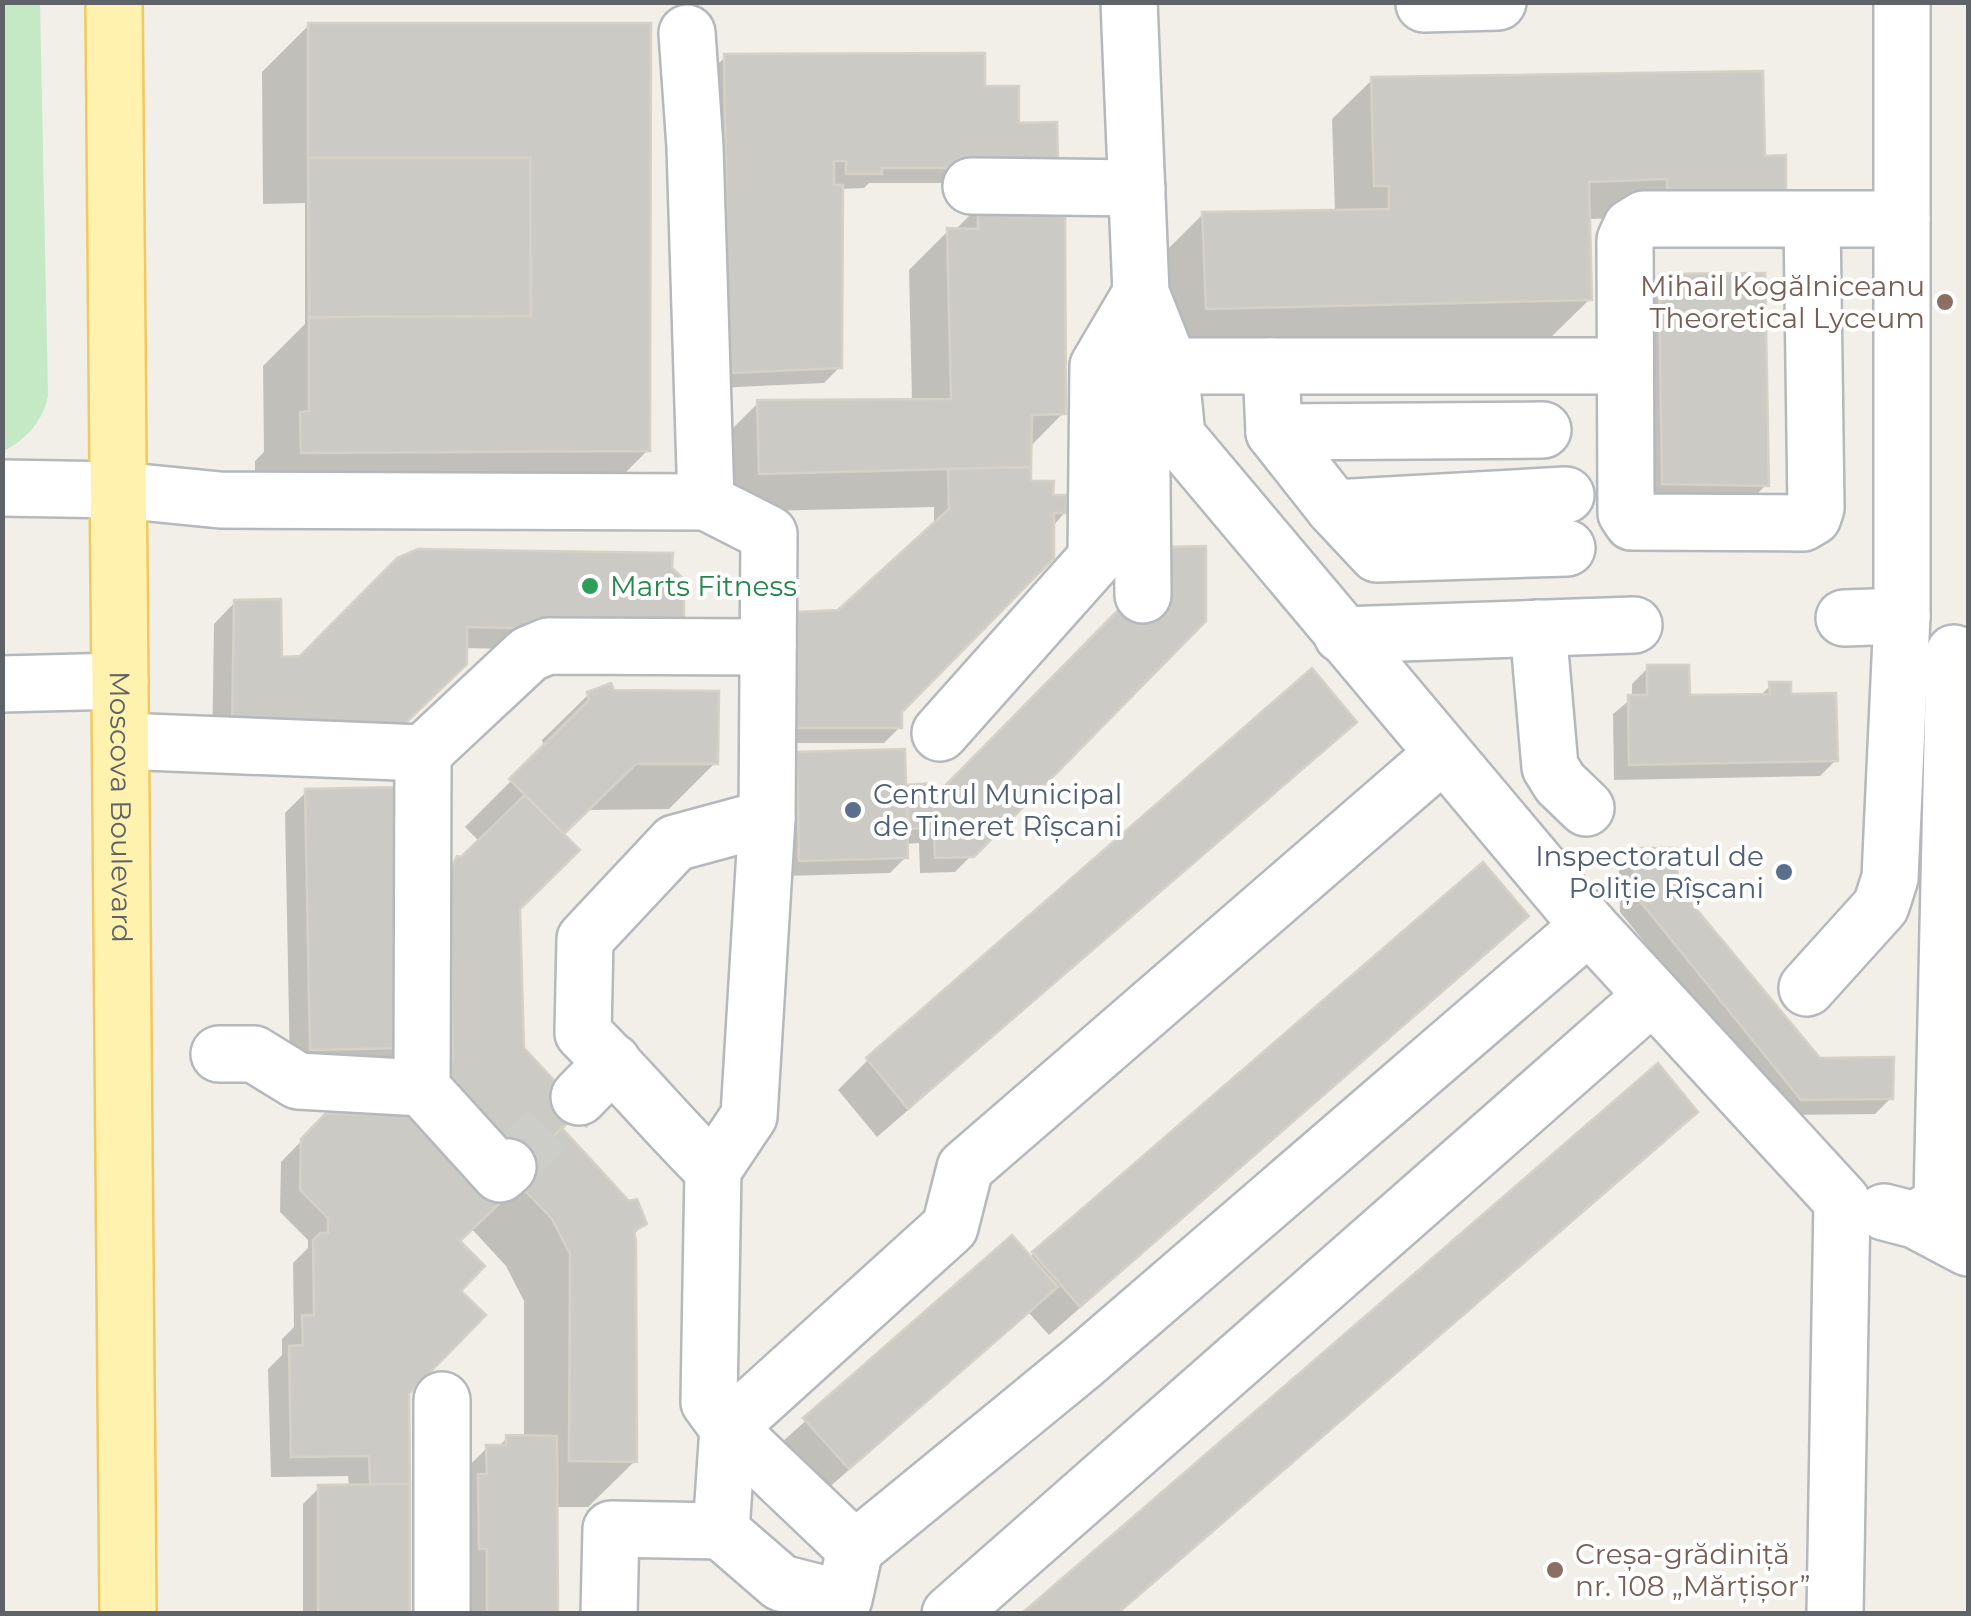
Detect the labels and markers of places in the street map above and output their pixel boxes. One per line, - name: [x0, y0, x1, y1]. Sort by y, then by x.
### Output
- place label: Mihail Kogălniceanu Theoretical Lyceum: [1640, 269, 1925, 335]
- marker: Mihail Kogălniceanu Theoretical Lyceum: [1934, 291, 1956, 313]
- place label: Marts Fitness: [610, 569, 797, 603]
- marker: Marts Fitness: [579, 575, 601, 597]
- place label: Centrul Municipal de Tineret Rîșcani: [873, 777, 1122, 843]
- marker: Centrul Municipal de Tineret Rîșcani: [842, 799, 864, 821]
- place label: Inspectoratul de Poliție Rîșcani: [1535, 839, 1764, 905]
- marker: Inspectoratul de Poliție Rîșcani: [1773, 861, 1795, 883]
- place label: Creșa-grădiniță nr. 108 „Mărțișor”: [1575, 1537, 1811, 1603]
- marker: Creșa-grădiniță nr. 108 „Mărțișor”: [1544, 1559, 1566, 1581]

